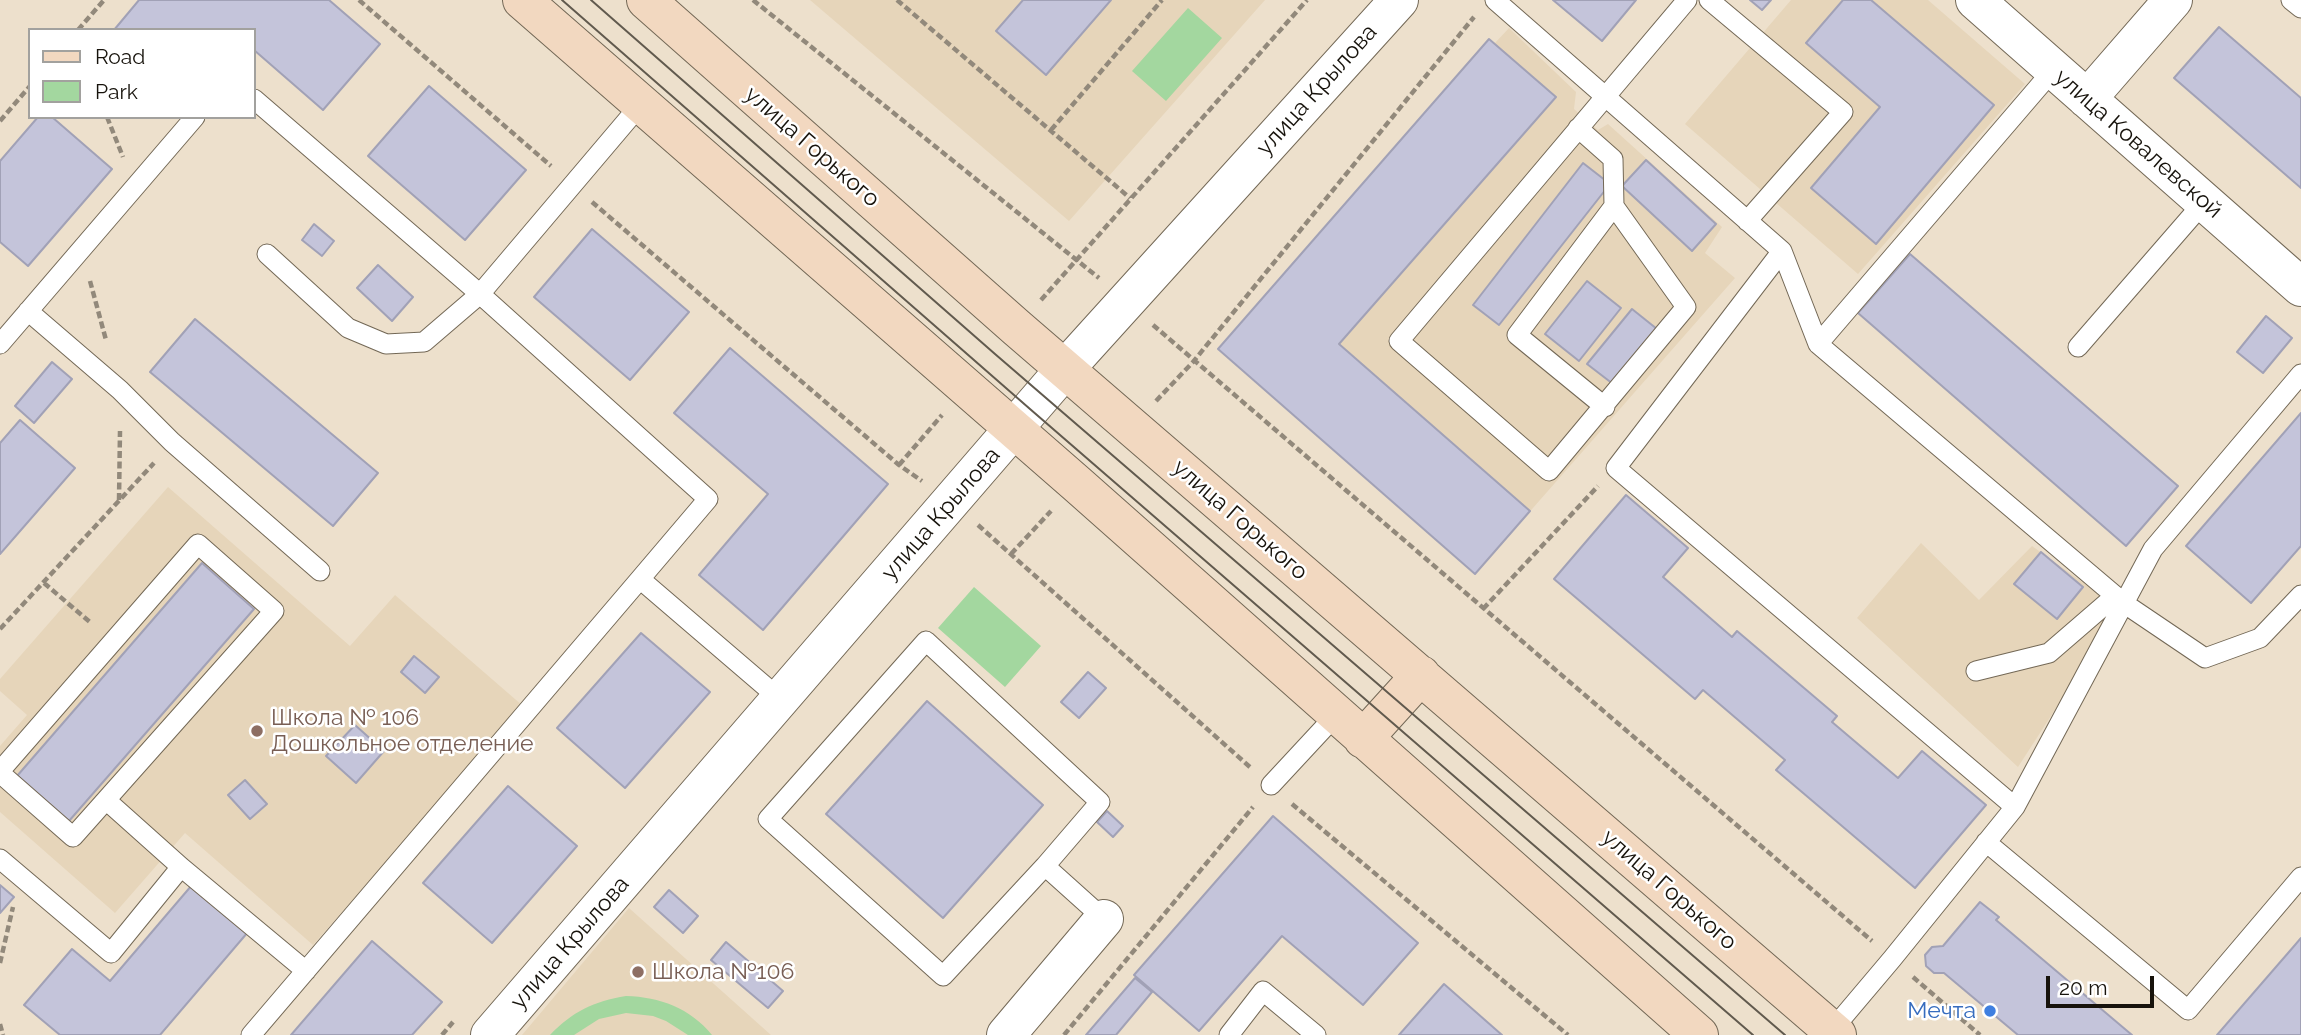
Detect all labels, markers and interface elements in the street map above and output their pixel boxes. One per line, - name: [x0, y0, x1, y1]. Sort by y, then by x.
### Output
- street label: улица Крылова: [1251, 19, 1383, 161]
- legend: [28, 28, 256, 119]
- text: Road: [95, 44, 145, 69]
- street label: улица Ковалевской: [2048, 64, 2228, 224]
- text: Park: [95, 79, 138, 104]
- street label: улица Горького: [739, 81, 885, 213]
- street label: улица Крылова: [876, 442, 1006, 586]
- street label: улица Горького: [1167, 454, 1313, 586]
- place label: Школа № 106 Дошкольное отделение: [271, 704, 534, 758]
- marker: Школа № 106 Дошкольное отделение: [249, 723, 265, 739]
- street label: улица Горького: [1596, 824, 1742, 956]
- street label: улица Крылова: [505, 871, 635, 1015]
- place label: Школа №106: [652, 958, 794, 986]
- scale bar: [2049, 962, 2158, 1006]
- marker: Школа №106: [630, 964, 646, 980]
- text: 20 m: [2059, 975, 2107, 1000]
- place label: Мечта: [1907, 997, 1976, 1025]
- marker: Мечта: [1982, 1003, 1998, 1019]

